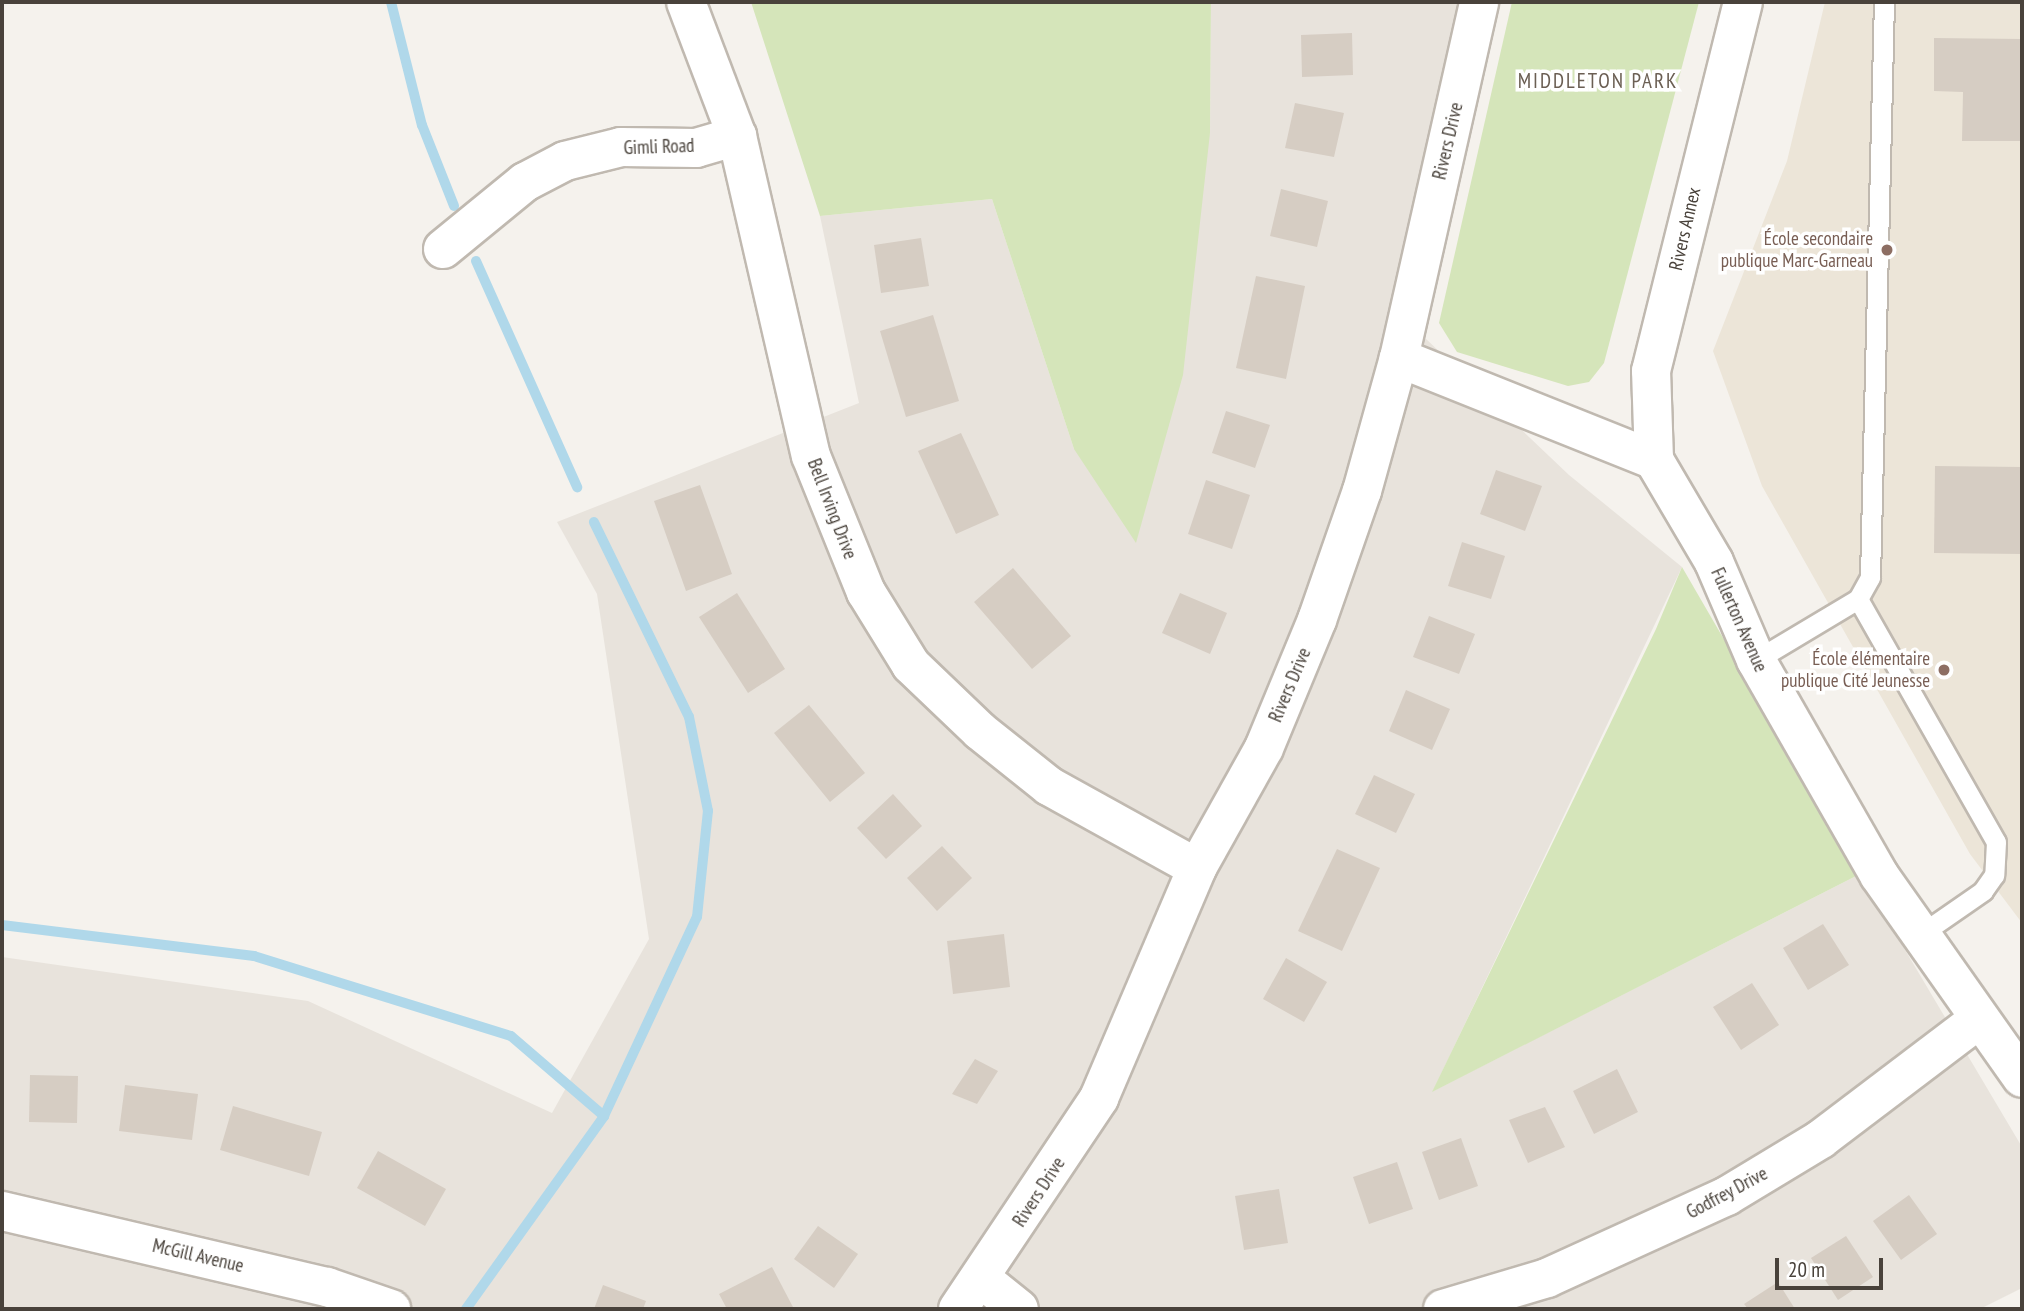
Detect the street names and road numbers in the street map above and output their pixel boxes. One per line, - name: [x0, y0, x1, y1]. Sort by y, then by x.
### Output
- street label: Rivers Drive: [1428, 100, 1468, 182]
- street label: Gimli Road: [623, 134, 695, 160]
- street label: Rivers Annex: [1664, 185, 1706, 273]
- street label: Bell Irving Drive: [802, 455, 862, 563]
- street label: Fullerton Avenue: [1706, 564, 1772, 676]
- street label: Rivers Drive: [1264, 644, 1316, 726]
- street label: Rivers Drive: [1008, 1153, 1070, 1231]
- street label: Godfrey Drive: [1682, 1162, 1772, 1224]
- street label: McGill Avenue: [150, 1234, 246, 1278]

